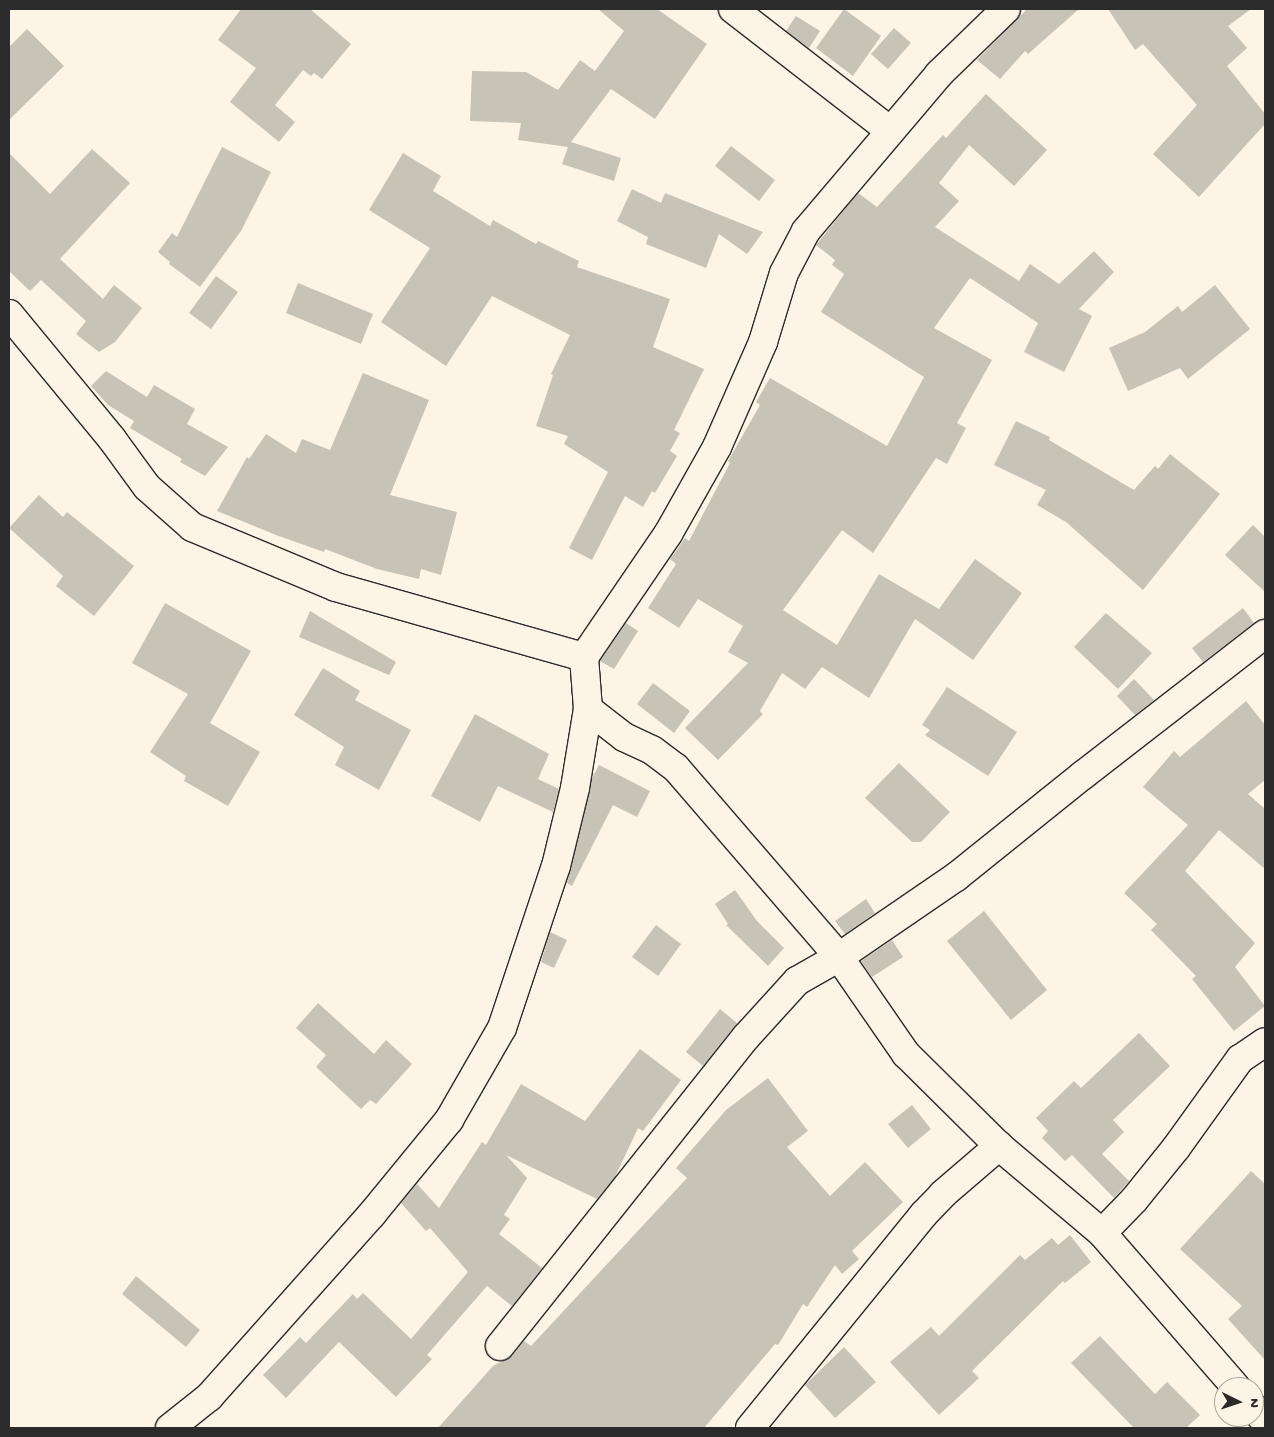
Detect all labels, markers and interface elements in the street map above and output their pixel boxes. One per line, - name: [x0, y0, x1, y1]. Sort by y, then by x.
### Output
- north arrow: [1214, 1377, 1264, 1427]
- text: N: [1245, 1398, 1262, 1408]

